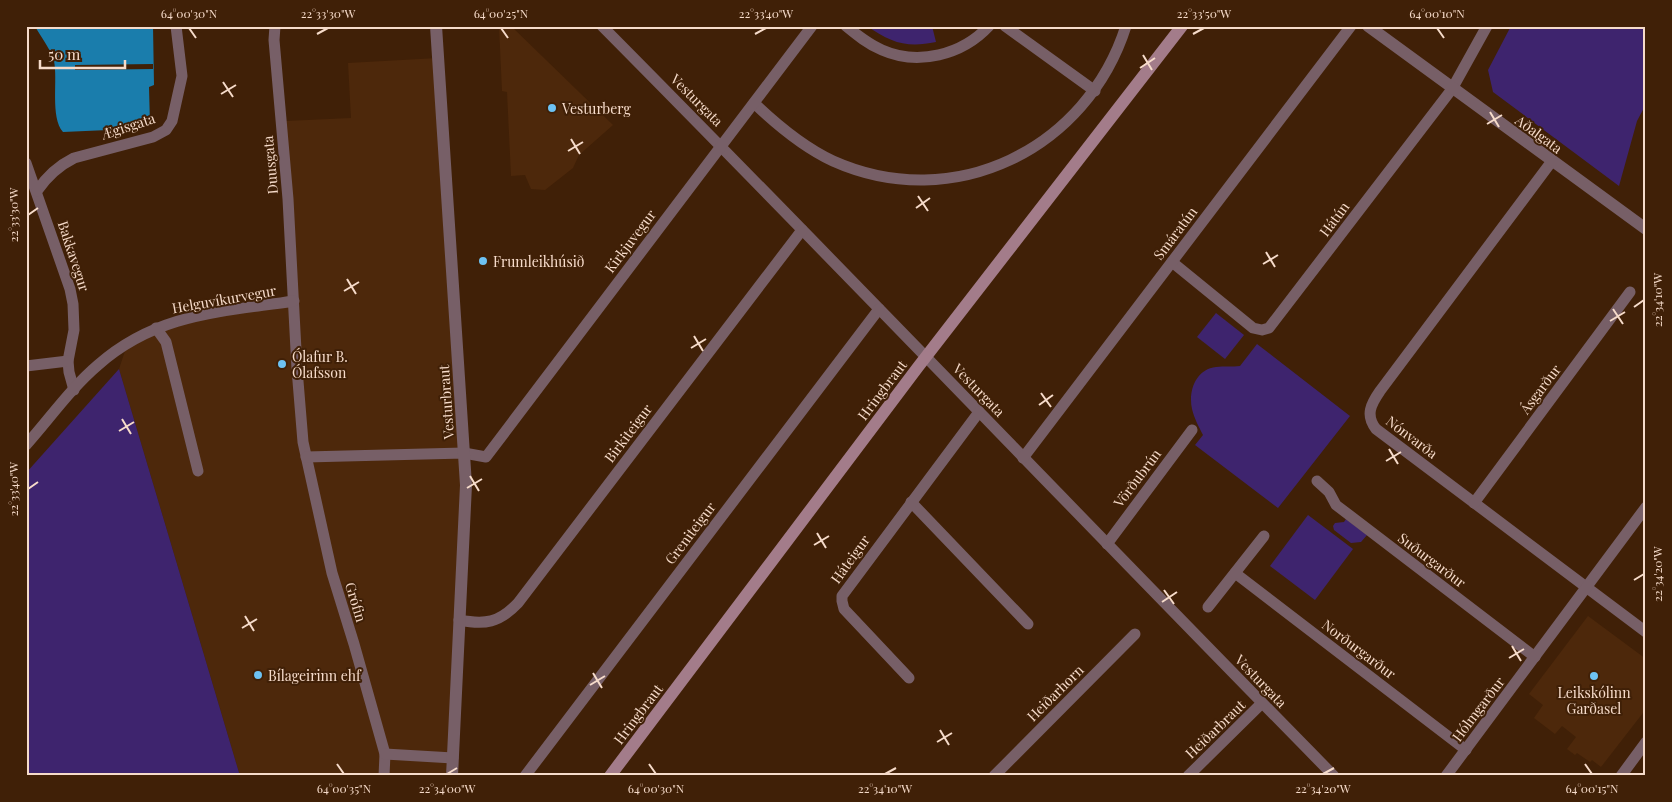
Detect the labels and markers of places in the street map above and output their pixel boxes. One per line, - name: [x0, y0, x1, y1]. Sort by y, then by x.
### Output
- place label: Vesturberg: [561, 99, 632, 118]
- marker: Vesturberg: [546, 102, 558, 114]
- place label: Frumleikhúsið: [493, 252, 585, 271]
- marker: Frumleikhúsið: [477, 255, 489, 267]
- place label: Ólafur B. Ólafsson: [292, 347, 348, 382]
- marker: Ólafur B. Ólafsson: [276, 358, 288, 370]
- place label: Bílageirinn ehf: [268, 666, 362, 685]
- marker: Bílageirinn ehf: [252, 669, 264, 681]
- marker: Leikskólinn Garðasel: [1588, 670, 1600, 682]
- place label: Leikskólinn Garðasel: [1557, 683, 1631, 718]

